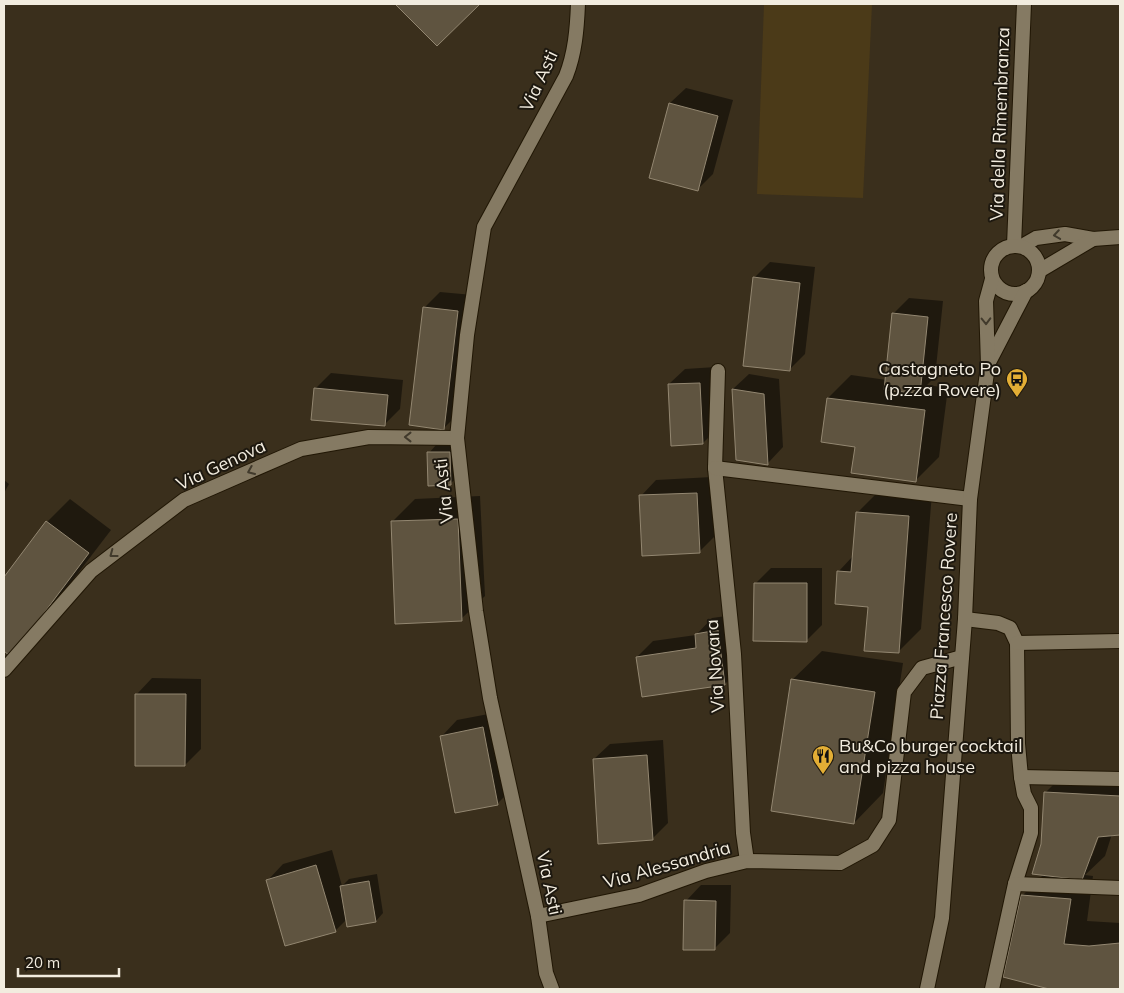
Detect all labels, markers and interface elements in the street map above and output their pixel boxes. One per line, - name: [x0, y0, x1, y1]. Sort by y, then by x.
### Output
- street label: Via della Rimembranza: [985, 27, 1014, 221]
- street label: Via Asti: [514, 47, 563, 115]
- one-way arrow: [1052, 229, 1060, 240]
- one-way arrow: [981, 318, 992, 326]
- place label: Castagneto Po (p.zza Rovere): [878, 357, 1001, 401]
- bus stop icon: Castagneto Po (p.zza Rovere): [1005, 367, 1029, 398]
- one-way arrow: [404, 432, 412, 443]
- street label: Via Genova: [172, 434, 269, 495]
- street label: Via Asti: [429, 458, 458, 525]
- one-way arrow: [247, 465, 256, 475]
- street label: Piazza Francesco Rovere: [925, 512, 962, 720]
- one-way arrow: [110, 549, 119, 557]
- street label: Via Novara: [700, 619, 729, 713]
- place label: Bu&Co burger cocktail and pizza house: [839, 734, 1022, 778]
- restaurant icon: Bu&Co burger cocktail and pizza house: [811, 744, 835, 775]
- street label: Via Alessandria: [601, 835, 733, 894]
- street label: Via Asti: [531, 849, 567, 917]
- scale bar: [18, 946, 119, 978]
- text: 20 m: [25, 953, 60, 972]

